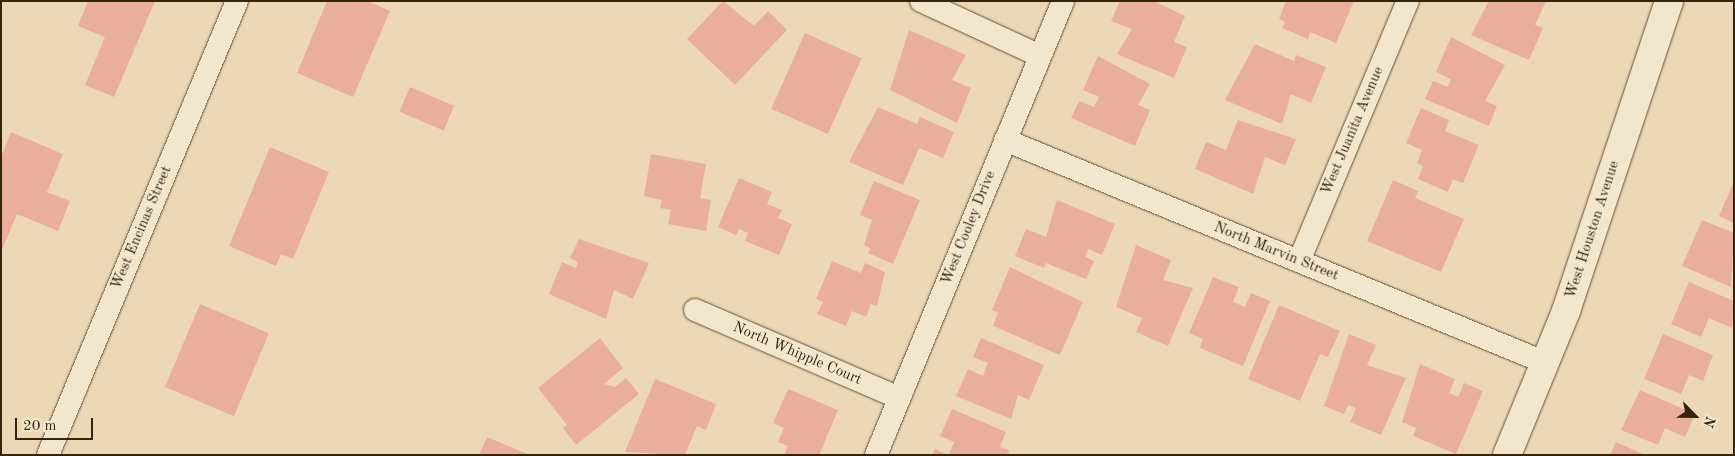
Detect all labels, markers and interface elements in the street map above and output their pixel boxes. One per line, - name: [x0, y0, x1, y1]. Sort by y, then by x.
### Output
- street label: West Juanita Avenue: [1318, 64, 1388, 198]
- street label: West Houston Avenue: [1562, 159, 1624, 301]
- street label: West Encinas Street: [108, 164, 176, 292]
- street label: West Cooley Drive: [938, 168, 1000, 288]
- street label: North Marvin Street: [1211, 219, 1341, 285]
- street label: North Whipple Court: [730, 319, 864, 389]
- north arrow: [1670, 391, 1720, 441]
- scale bar: [18, 408, 95, 440]
- text: N: [1700, 414, 1717, 430]
- text: 20 m: [23, 419, 57, 434]

